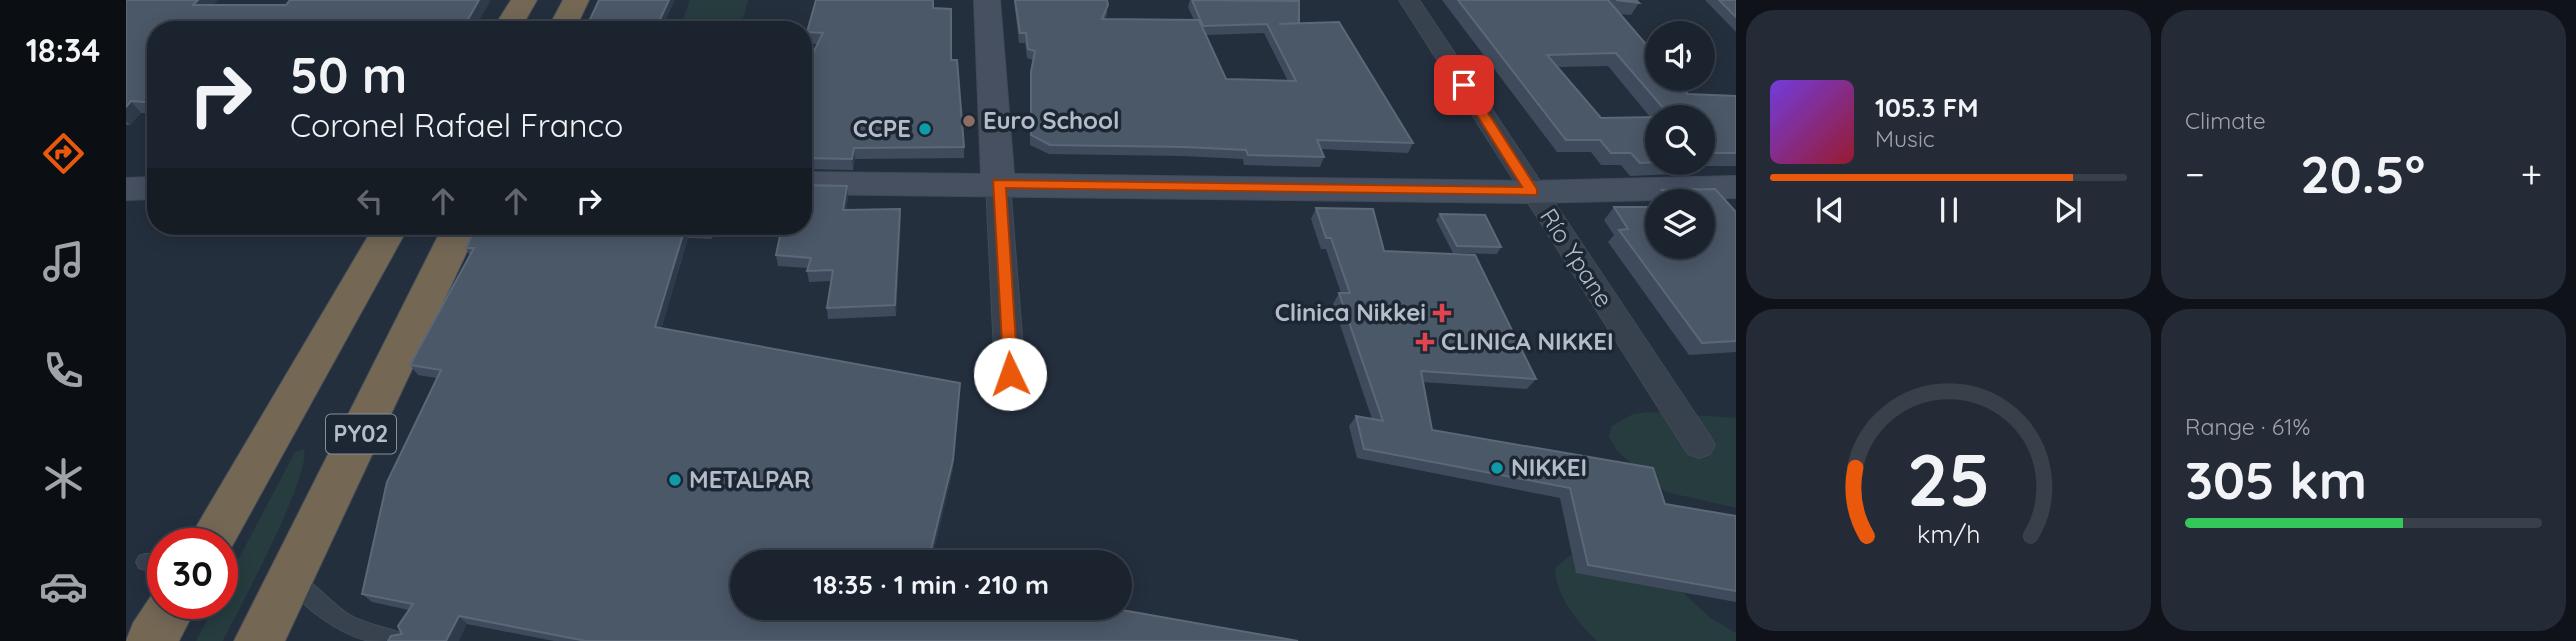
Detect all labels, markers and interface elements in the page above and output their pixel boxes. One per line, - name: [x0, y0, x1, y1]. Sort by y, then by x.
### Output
- map controls: [1645, 21, 1715, 259]
- button: sound: [1645, 21, 1715, 91]
- text: 18:34: [26, 30, 100, 70]
- text: 50 m: [290, 44, 407, 105]
- icon: right: [175, 49, 266, 140]
- pin: [1434, 55, 1494, 115]
- icon: arrive: [1445, 66, 1483, 104]
- text: 105.3 FM: [1875, 91, 1979, 124]
- text: Coronel Rafael Franco: [290, 105, 623, 145]
- place label: Euro School: [983, 105, 1119, 135]
- button: search: [1645, 105, 1715, 175]
- text: Climate: [2185, 106, 2266, 135]
- place label: CCPE: [853, 113, 911, 143]
- marker: Euro School: [961, 113, 977, 129]
- marker: CCPE: [917, 121, 933, 137]
- text: Music: [1875, 124, 1935, 153]
- icon: directions: [39, 129, 88, 178]
- text: 20.5°: [2300, 141, 2425, 206]
- text: −: [2185, 150, 2205, 198]
- text: +: [2521, 150, 2542, 198]
- icon: left: [351, 182, 389, 220]
- icon: ahead: [424, 182, 462, 220]
- icon: ahead: [497, 182, 535, 220]
- icon: right: [570, 182, 608, 220]
- button: layers: [1645, 189, 1715, 259]
- icon: previous: [1811, 191, 1849, 229]
- icon: pause: [1930, 191, 1968, 229]
- icon: next: [2049, 191, 2087, 229]
- street label: Río Ypane: [1534, 202, 1620, 312]
- icon: music: [39, 237, 88, 286]
- place label: Clinica Nikkei: [1275, 297, 1426, 327]
- marker: Clinica Nikkei: [1432, 303, 1452, 323]
- place label: CLINICA NIKKEI: [1441, 326, 1614, 356]
- marker: CLINICA NIKKEI: [1415, 332, 1435, 352]
- position arrow: [973, 337, 1047, 411]
- icon: phone: [39, 346, 88, 395]
- text: Range · 61%: [2185, 412, 2310, 441]
- road number: PY02: [326, 414, 396, 454]
- text: 25: [1907, 433, 1990, 524]
- text: 305 km: [2185, 447, 2367, 512]
- place label: NIKKEI: [1511, 452, 1587, 482]
- icon: climate: [39, 454, 88, 503]
- marker: NIKKEI: [1489, 460, 1505, 476]
- place label: METALPAR: [689, 464, 810, 494]
- marker: METALPAR: [667, 472, 683, 488]
- text: km/h: [1917, 518, 1980, 549]
- speed limit sign: 30: [147, 528, 238, 619]
- icon: car: [39, 562, 88, 611]
- text: 18:35 · 1 min · 210 m: [813, 568, 1049, 601]

